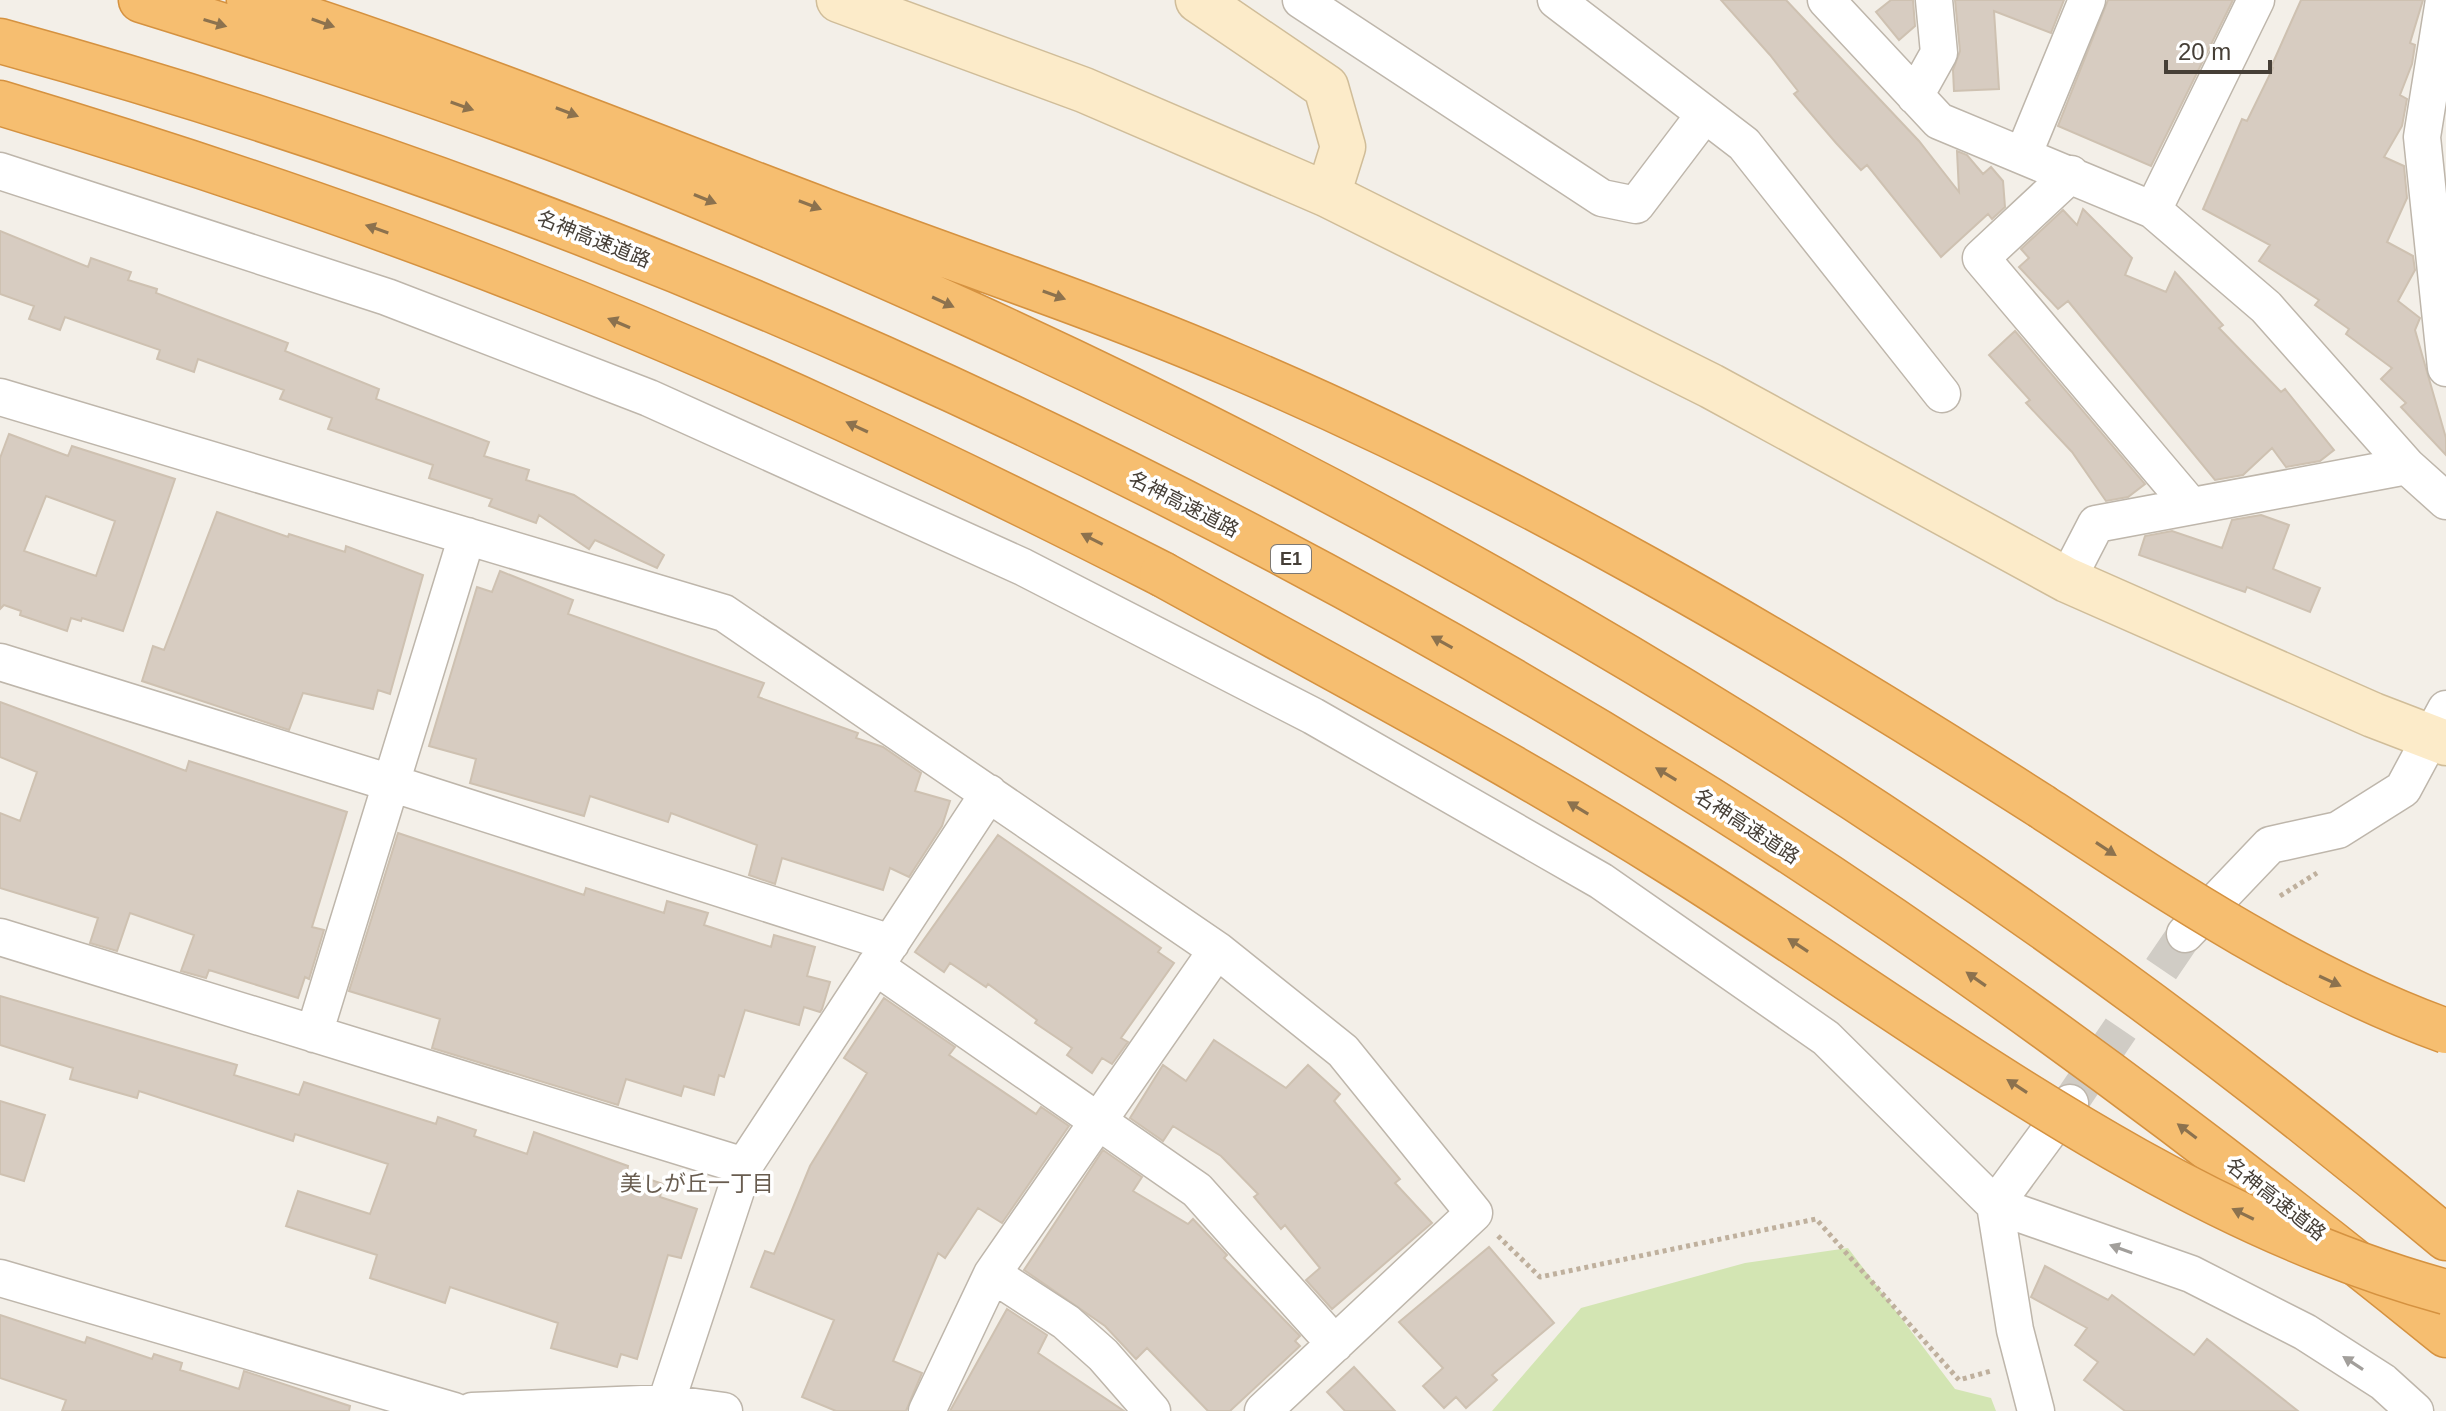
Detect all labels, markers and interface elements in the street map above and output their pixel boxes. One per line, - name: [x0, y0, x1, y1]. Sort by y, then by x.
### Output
- one-way arrow: [204, 17, 228, 30]
- one-way arrow: [311, 18, 335, 30]
- scale bar: [2166, 24, 2270, 74]
- text: 20 m: [2178, 38, 2231, 65]
- one-way arrow: [450, 101, 474, 113]
- one-way arrow: [556, 106, 580, 119]
- one-way arrow: [693, 193, 717, 206]
- one-way arrow: [798, 199, 822, 212]
- street label: 名神高速道路: [534, 206, 654, 272]
- one-way arrow: [364, 223, 388, 235]
- one-way arrow: [1042, 289, 1066, 302]
- one-way arrow: [932, 295, 955, 309]
- one-way arrow: [607, 316, 631, 329]
- one-way arrow: [846, 420, 869, 434]
- street label: 名神高速道路: [1126, 467, 1242, 541]
- one-way arrow: [1081, 532, 1104, 545]
- road number: E1: [1271, 545, 1311, 573]
- one-way arrow: [1430, 636, 1453, 649]
- one-way arrow: [1655, 767, 1677, 781]
- street label: 名神高速道路: [1691, 784, 1803, 868]
- one-way arrow: [1567, 801, 1589, 815]
- one-way arrow: [2096, 841, 2117, 856]
- one-way arrow: [1788, 938, 1809, 953]
- one-way arrow: [1966, 972, 1987, 987]
- one-way arrow: [2318, 974, 2342, 988]
- one-way arrow: [2006, 1079, 2027, 1094]
- one-way arrow: [2177, 1124, 2197, 1140]
- street label: 名神高速道路: [2222, 1153, 2330, 1245]
- district label: 美しが丘一丁目: [620, 1171, 774, 1196]
- one-way arrow: [2231, 1207, 2254, 1221]
- one-way arrow: [2109, 1243, 2133, 1255]
- one-way arrow: [2343, 1356, 2364, 1371]

